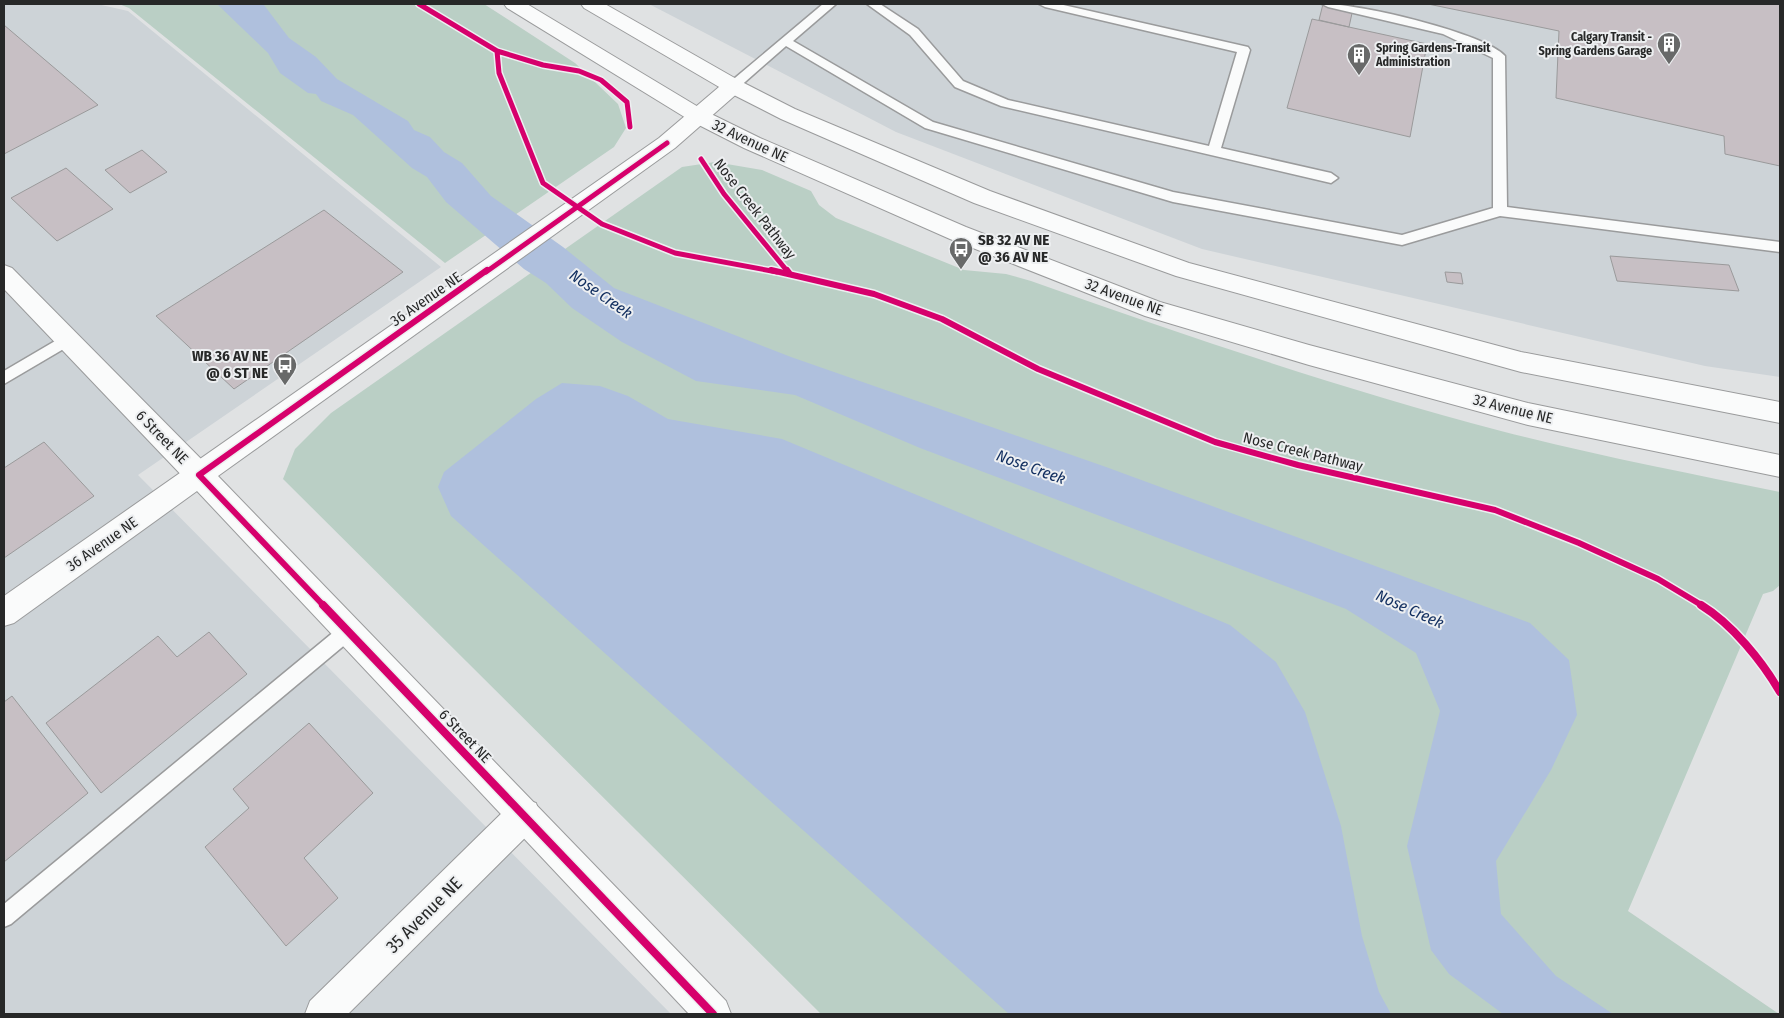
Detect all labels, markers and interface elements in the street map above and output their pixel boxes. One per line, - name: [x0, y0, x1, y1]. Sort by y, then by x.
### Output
- place label: Calgary Transit - Spring Gardens Garage: [1539, 30, 1652, 58]
- building icon: Calgary Transit - Spring Gardens Garage: [1656, 31, 1682, 65]
- place label: Spring Gardens-Transit Administration: [1375, 41, 1491, 69]
- building icon: Spring Gardens-Transit Administration: [1346, 42, 1372, 76]
- street label: 32 Avenue NE: [709, 116, 791, 166]
- street label: Nose Creek Pathway: [710, 155, 800, 263]
- place label: SB 32 AV NE @ 36 AV NE: [978, 231, 1049, 266]
- bus stop icon: SB 32 AV NE @ 36 AV NE: [948, 236, 974, 270]
- water label: Nose Creek: [566, 266, 636, 323]
- street label: 36 Avenue NE: [387, 268, 465, 330]
- street label: 32 Avenue NE: [1083, 275, 1165, 319]
- place label: WB 36 AV NE @ 6 ST NE: [192, 347, 268, 382]
- bus stop icon: WB 36 AV NE @ 6 ST NE: [272, 352, 298, 386]
- street label: 32 Avenue NE: [1471, 390, 1555, 428]
- street label: 6 Street NE: [132, 406, 192, 468]
- street label: Nose Creek Pathway: [1241, 428, 1365, 476]
- water label: Nose Creek: [994, 446, 1068, 488]
- street label: 36 Avenue NE: [63, 513, 141, 575]
- water label: Nose Creek: [1373, 586, 1447, 632]
- street label: 6 Street NE: [435, 705, 495, 767]
- street label: 35 Avenue NE: [381, 872, 467, 958]

